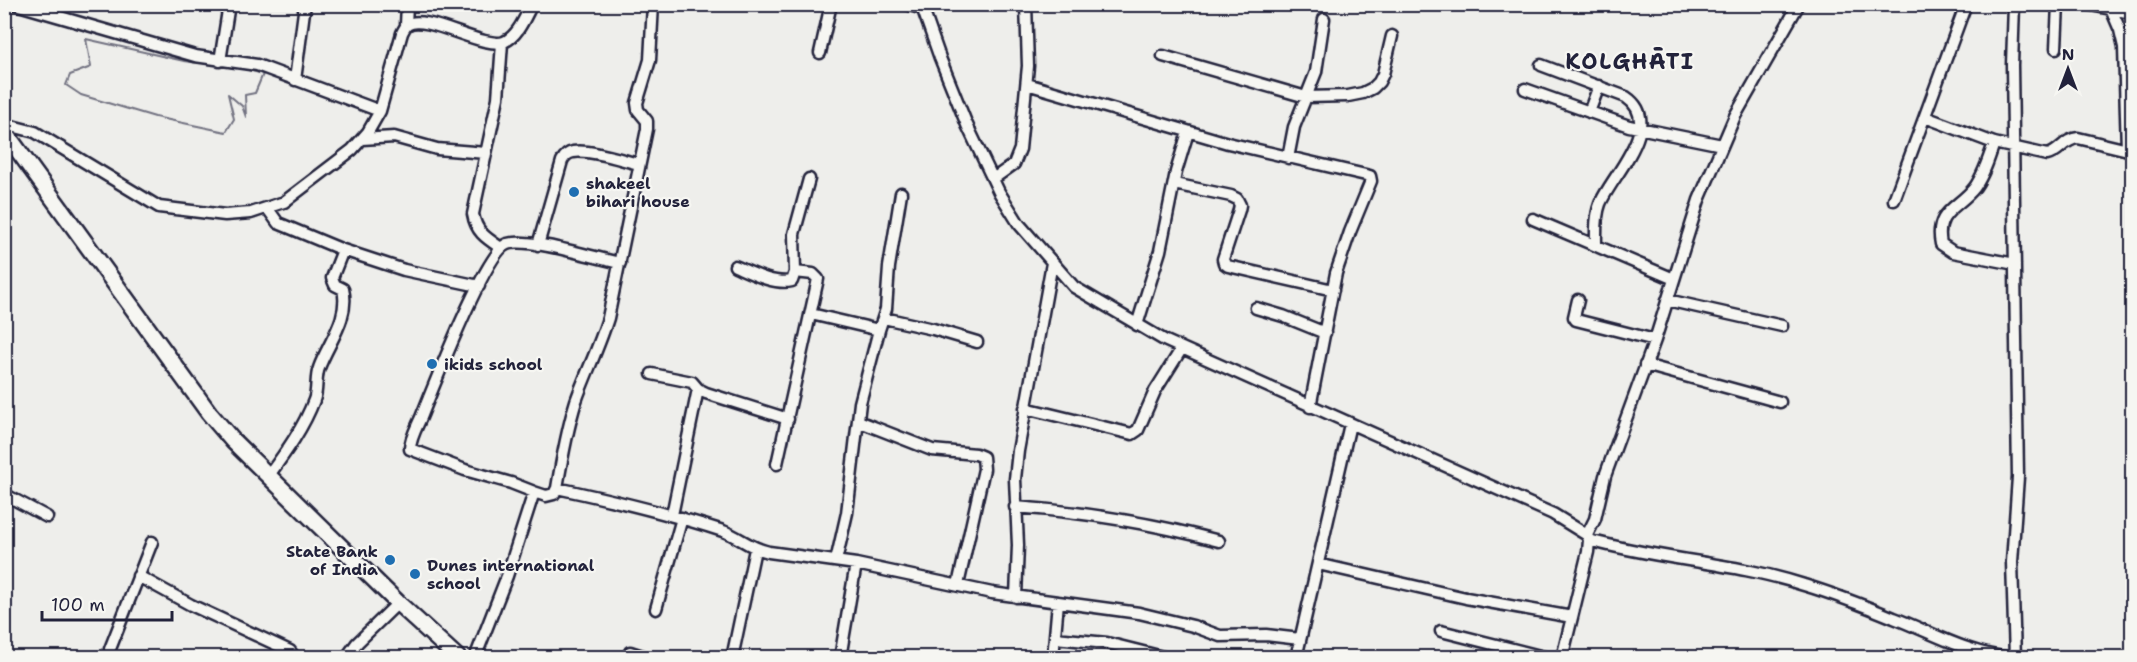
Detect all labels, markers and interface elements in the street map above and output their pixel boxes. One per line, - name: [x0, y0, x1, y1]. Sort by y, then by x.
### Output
- north arrow: [2038, 39, 2098, 99]
- text: N: [2062, 44, 2074, 65]
- district label: KOLGHĀTI: [1565, 47, 1695, 76]
- place label: shakeel bihari house: [586, 173, 690, 212]
- marker: shakeel bihari house: [567, 185, 581, 199]
- place label: ikids school: [444, 354, 543, 375]
- marker: ikids school: [425, 357, 439, 371]
- place label: State Bank of India: [286, 541, 378, 580]
- marker: State Bank of India: [383, 553, 397, 567]
- place label: Dunes international school: [427, 555, 595, 594]
- marker: Dunes international school: [408, 567, 422, 581]
- scale bar: [42, 584, 172, 622]
- text: 100 m: [51, 593, 105, 617]

